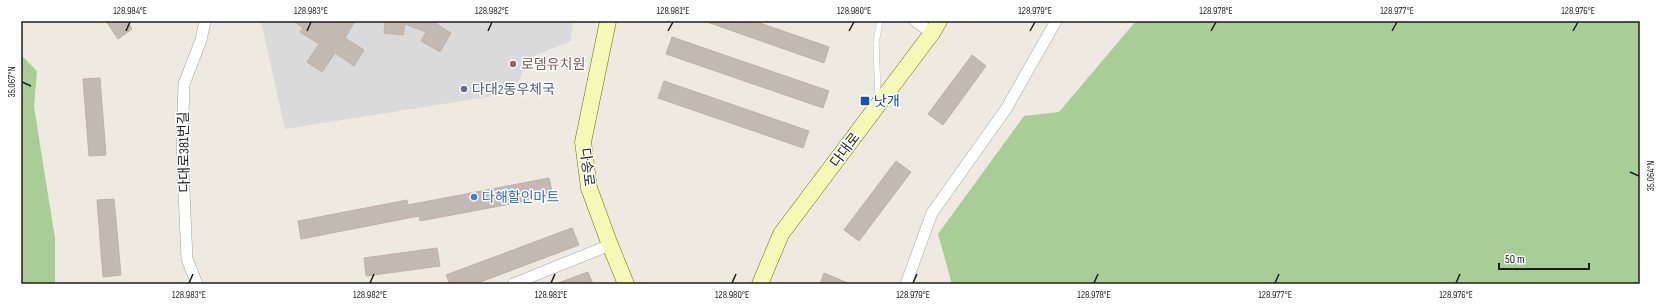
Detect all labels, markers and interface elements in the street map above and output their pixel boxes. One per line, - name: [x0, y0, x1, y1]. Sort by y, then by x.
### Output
- text: 128.984°E: [113, 5, 147, 17]
- text: 128.983°E: [294, 5, 328, 17]
- text: 128.982°E: [475, 5, 509, 17]
- text: 128.981°E: [657, 5, 689, 17]
- text: 128.980°E: [837, 5, 871, 17]
- text: 128.979°E: [1018, 5, 1052, 17]
- text: 128.978°E: [1199, 5, 1233, 17]
- text: 128.977°E: [1380, 5, 1414, 17]
- text: 128.976°E: [1561, 5, 1595, 17]
- place label: 로뎀유치원: [521, 56, 585, 73]
- marker: 로뎀유치원: [508, 59, 518, 69]
- text: 35.067°N: [6, 66, 18, 98]
- place label: 다대2동우체국: [472, 81, 555, 98]
- marker: 다대2동우체국: [459, 84, 469, 94]
- place label: 낫개: [874, 93, 900, 110]
- marker: 낫개: [859, 95, 871, 107]
- street label: 다대로381번길: [175, 111, 193, 193]
- street label: 다대로: [827, 129, 863, 171]
- street label: 다송로: [576, 147, 598, 187]
- text: 35.064°N: [1645, 161, 1657, 191]
- place label: 다해할인마트: [482, 189, 559, 206]
- marker: 다해할인마트: [469, 192, 479, 202]
- scale bar: [1499, 245, 1589, 271]
- text: 50 m: [1505, 252, 1525, 267]
- text: 128.983°E: [172, 289, 206, 301]
- text: 128.982°E: [353, 289, 387, 301]
- text: 128.981°E: [535, 289, 567, 301]
- text: 128.980°E: [715, 289, 749, 301]
- text: 128.979°E: [896, 289, 930, 301]
- text: 128.978°E: [1077, 289, 1111, 301]
- text: 128.977°E: [1258, 289, 1292, 301]
- text: 128.976°E: [1439, 289, 1473, 301]

